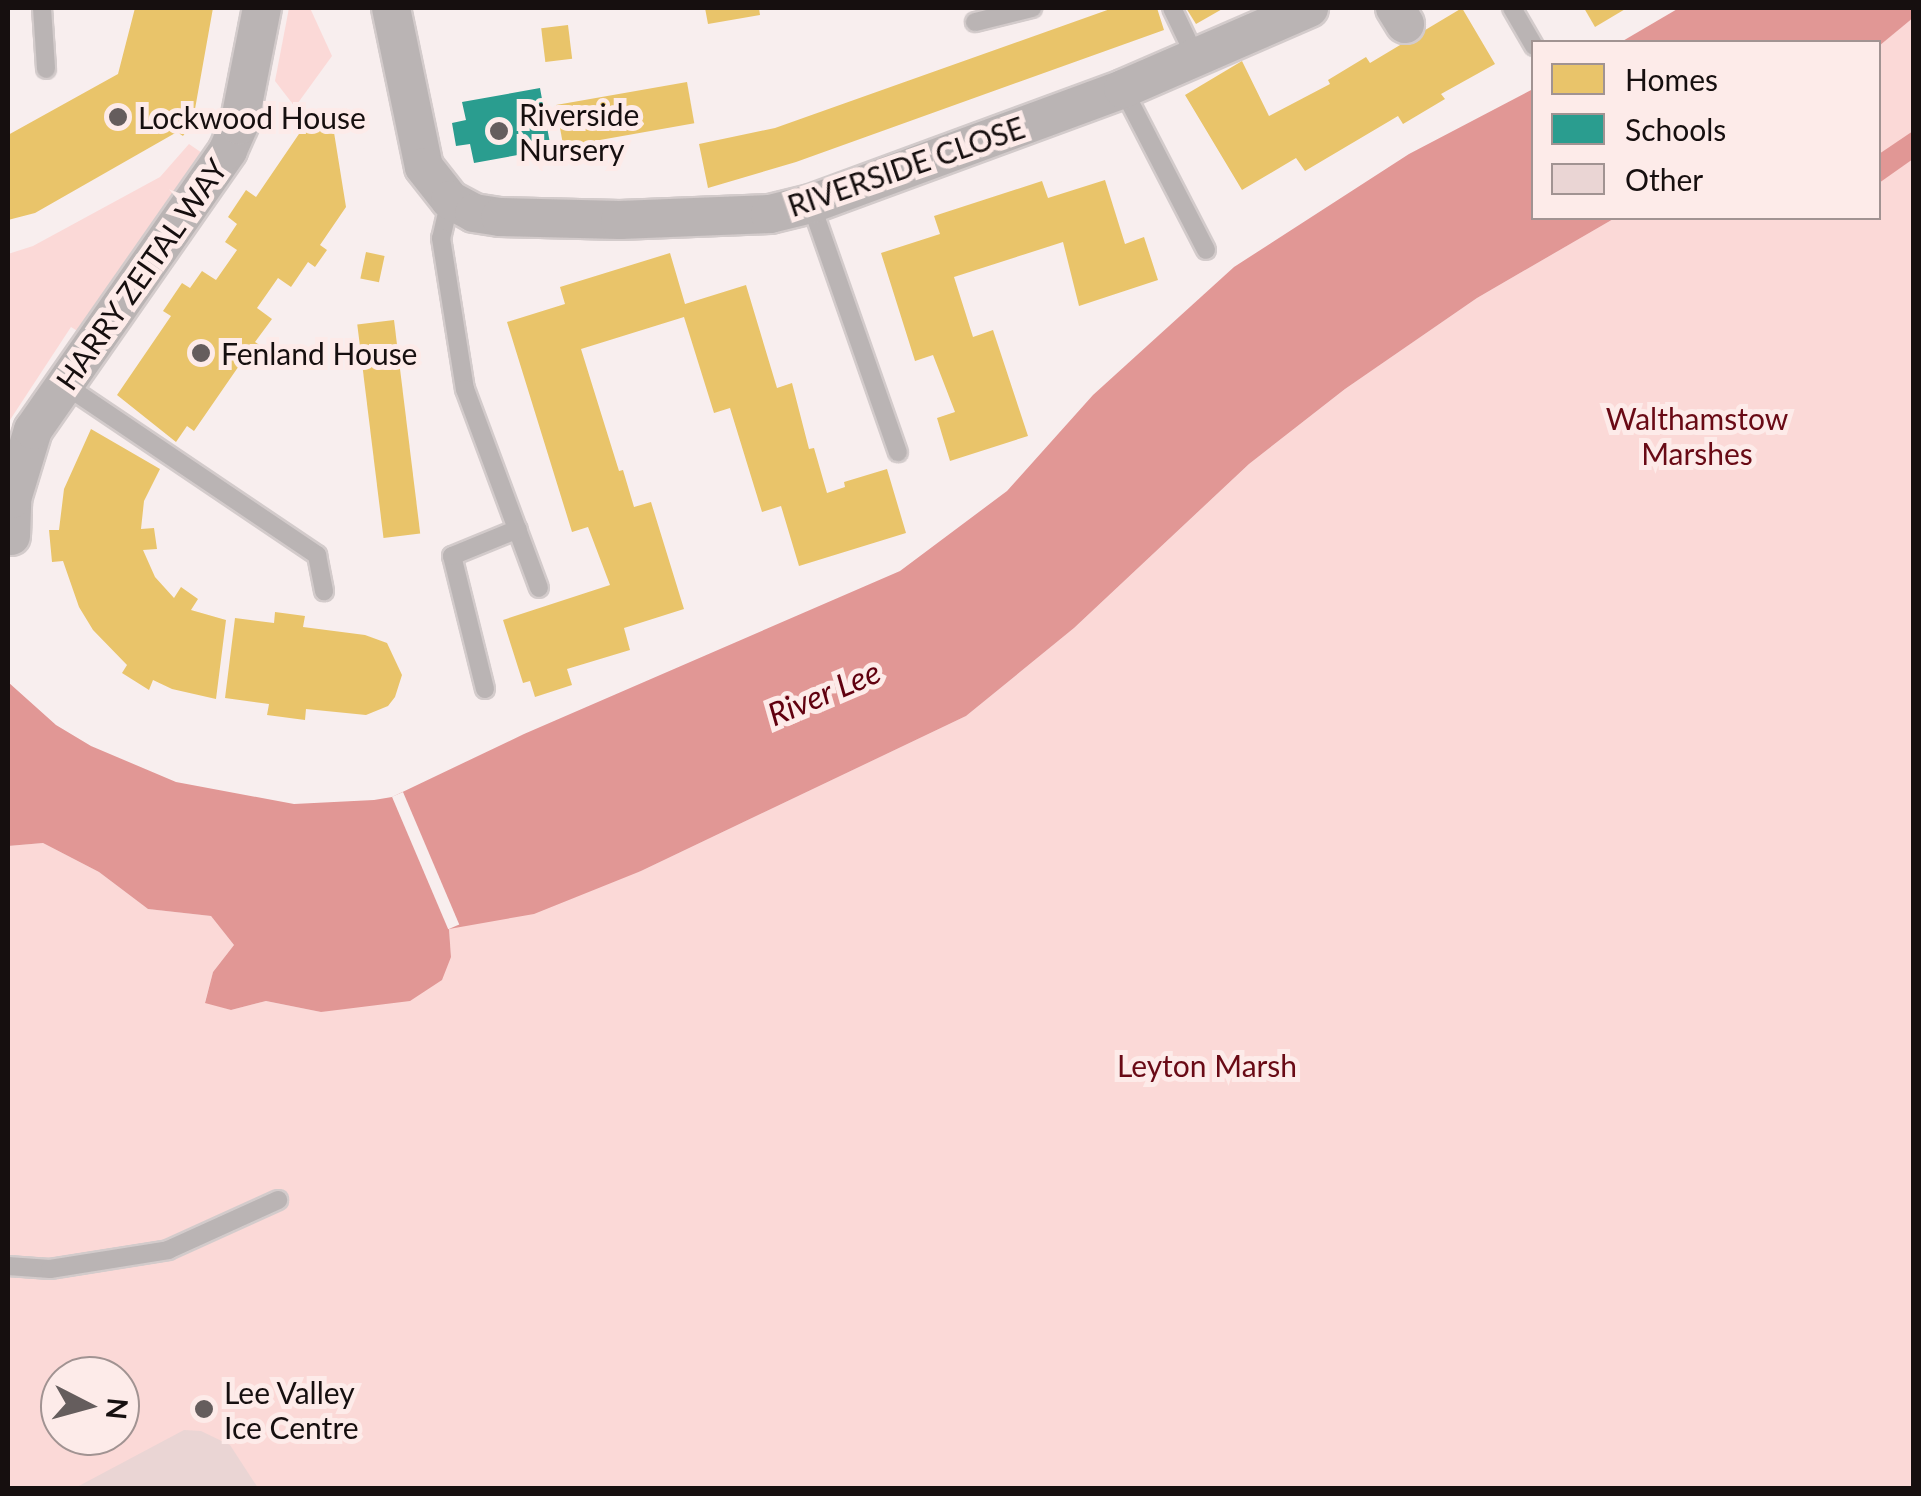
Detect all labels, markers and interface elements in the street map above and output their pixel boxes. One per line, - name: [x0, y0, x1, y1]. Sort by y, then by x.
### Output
- legend: [1531, 40, 1881, 220]
- text: Homes: [1625, 61, 1718, 97]
- place label: Riverside Nursery: [519, 96, 639, 166]
- place label: Lockwood House: [138, 99, 366, 135]
- marker: Lockwood House: [107, 106, 129, 128]
- street label: RIVERSIDE CLOSE: [783, 109, 1029, 223]
- text: Schools: [1625, 111, 1726, 147]
- marker: Riverside Nursery: [488, 120, 510, 142]
- street label: HARRY ZEITAL WAY: [47, 151, 235, 397]
- text: Other: [1625, 161, 1703, 197]
- place label: Fenland House: [221, 335, 417, 371]
- marker: Fenland House: [190, 342, 212, 364]
- park label: Walthamstow Marshes: [1606, 400, 1788, 470]
- water label: River Lee: [762, 652, 886, 734]
- park label: Leyton Marsh: [1117, 1047, 1297, 1083]
- north arrow: [40, 1356, 140, 1456]
- place label: Lee Valley Ice Centre: [224, 1374, 359, 1444]
- text: N: [100, 1396, 136, 1421]
- marker: Lee Valley Ice Centre: [193, 1398, 215, 1420]

